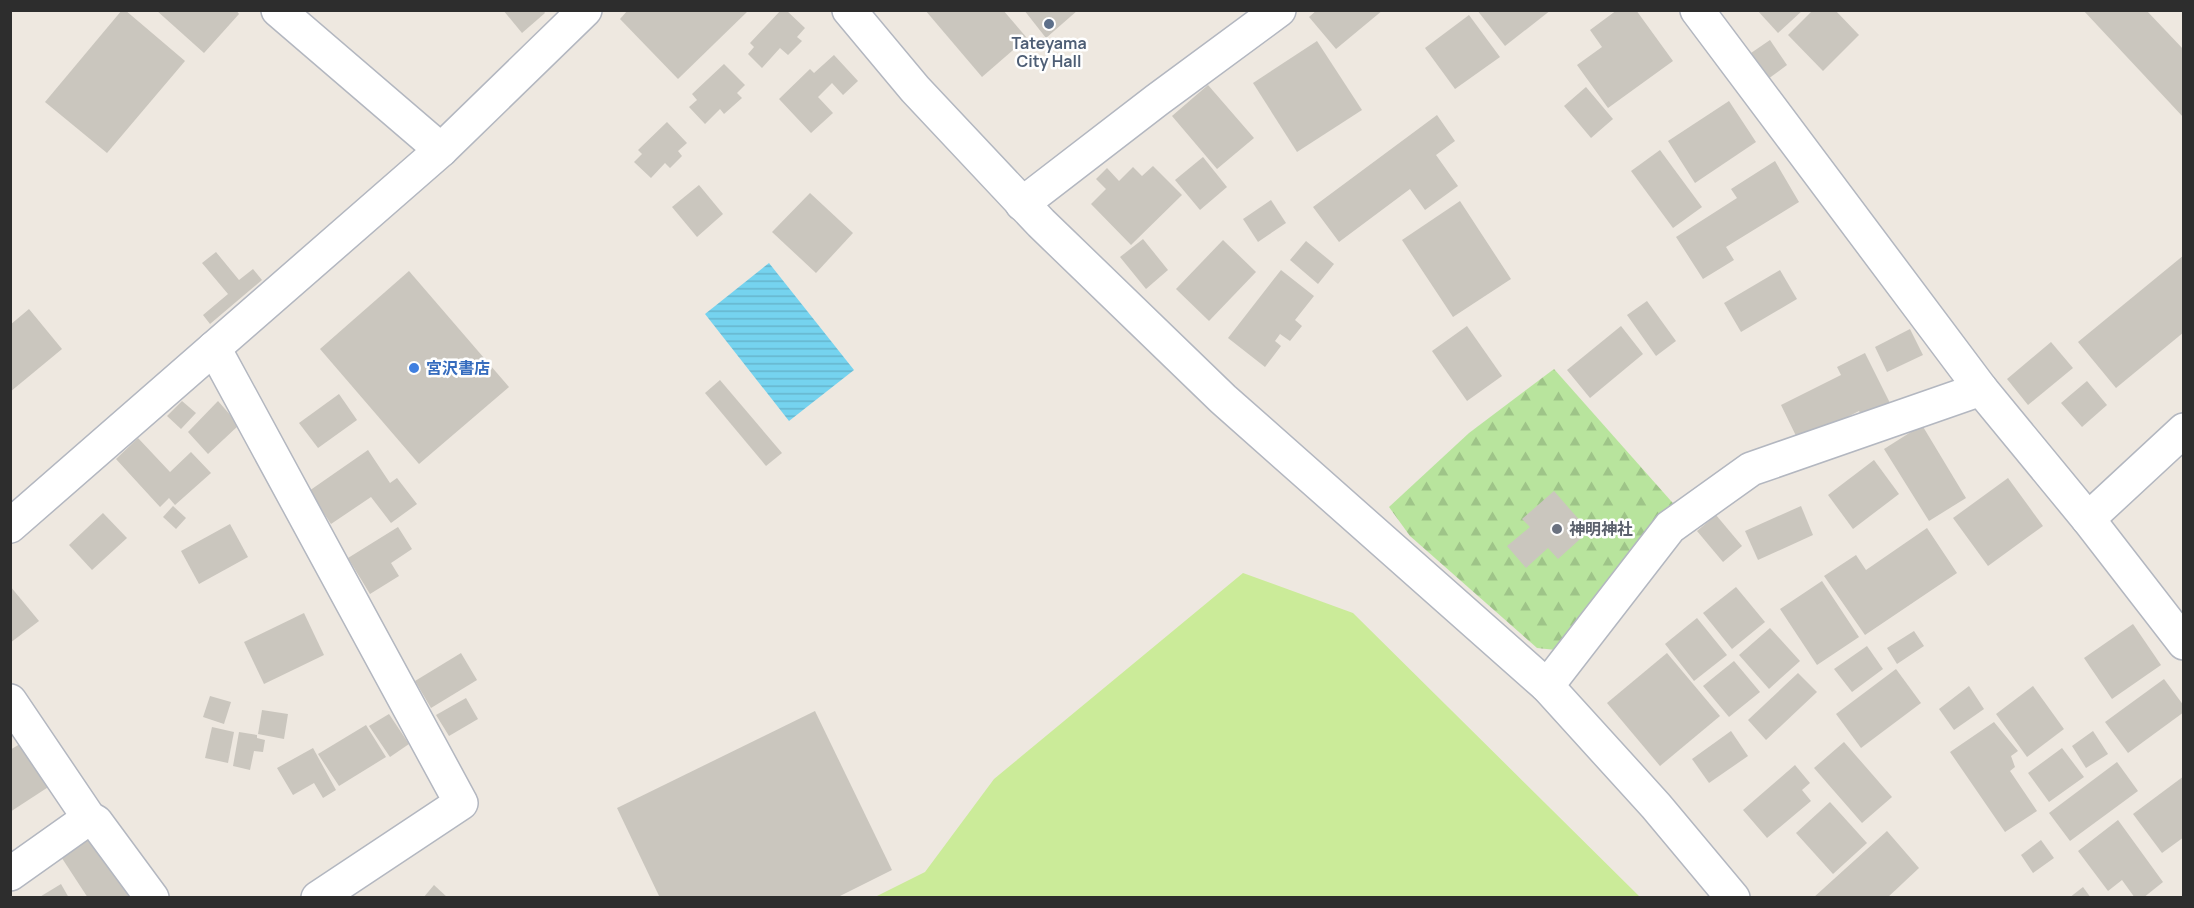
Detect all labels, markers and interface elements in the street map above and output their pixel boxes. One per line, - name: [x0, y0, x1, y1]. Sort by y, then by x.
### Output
- marker: Tateyama City Hall: [1042, 17, 1056, 31]
- place label: Tateyama City Hall: [1011, 32, 1087, 72]
- place label: 宮沢書店: [426, 357, 490, 379]
- marker: 宮沢書店: [407, 361, 421, 375]
- place label: 神明神社: [1569, 518, 1633, 540]
- marker: 神明神社: [1550, 522, 1564, 536]

